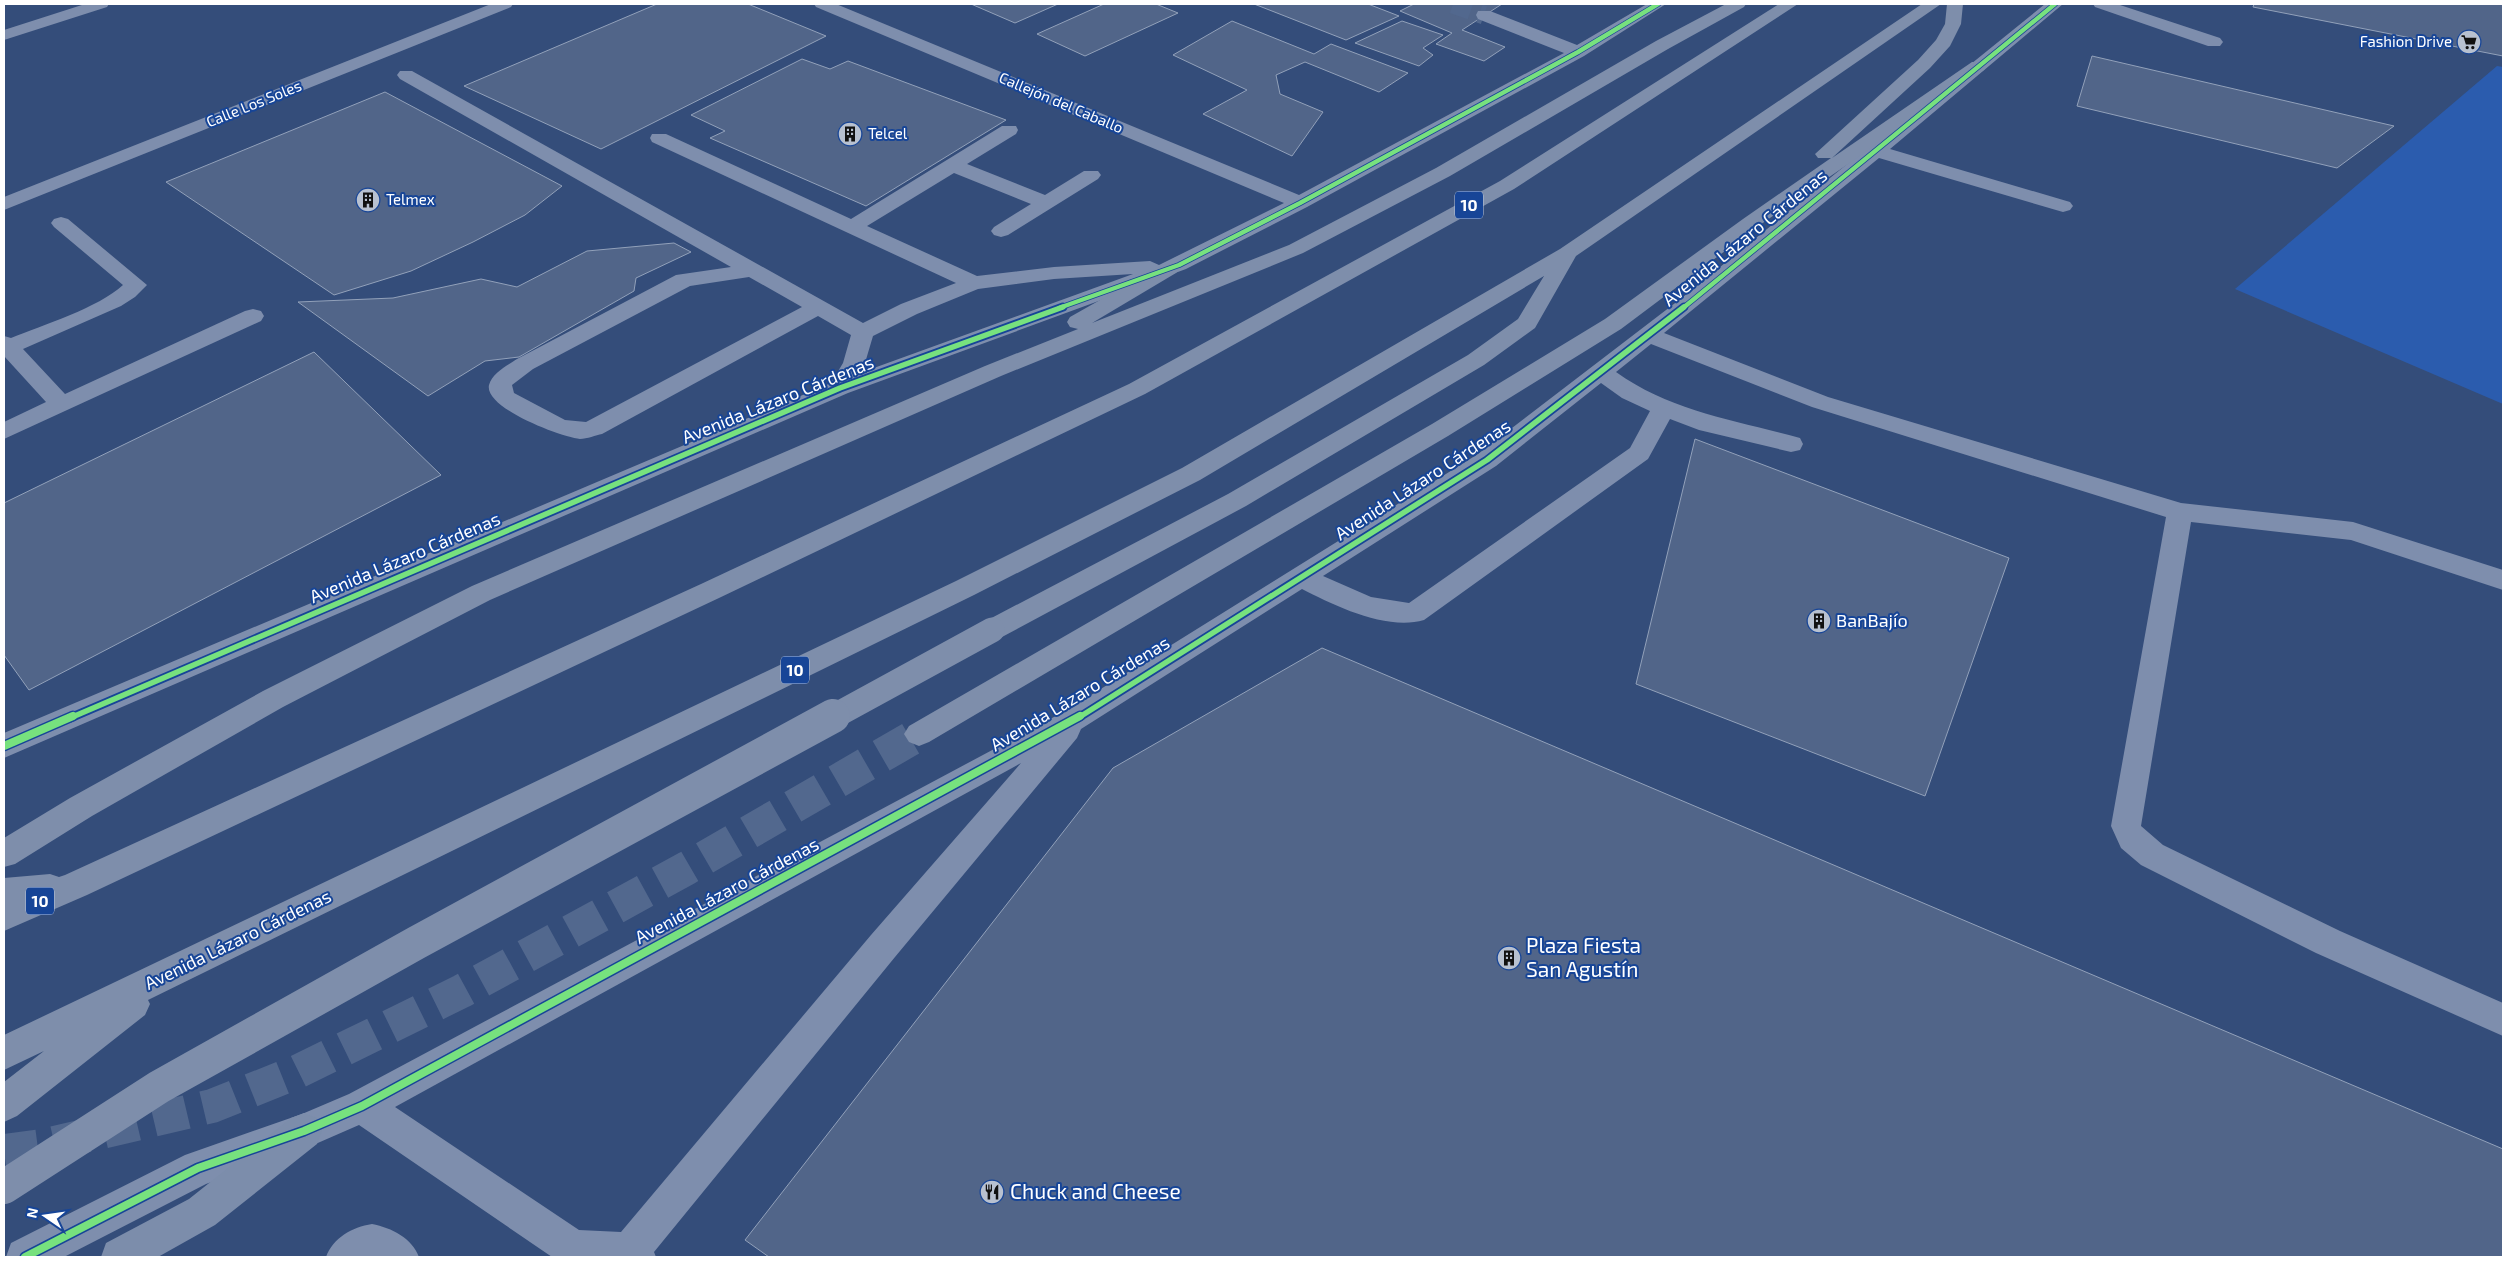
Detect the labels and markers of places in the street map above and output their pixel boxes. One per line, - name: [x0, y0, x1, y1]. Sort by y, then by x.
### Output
- supermarket icon: Fashion Drive: [2456, 29, 2482, 55]
- place label: Fashion Drive: [2360, 32, 2452, 50]
- building icon: Telcel: [837, 121, 863, 147]
- place label: Telcel: [868, 124, 908, 142]
- building icon: Telmex: [355, 187, 381, 213]
- place label: Telmex: [386, 190, 435, 208]
- building icon: BanBajío: [1806, 608, 1832, 634]
- place label: BanBajío: [1836, 609, 1908, 631]
- place label: Plaza Fiesta San Agustín: [1526, 932, 1641, 981]
- building icon: Plaza Fiesta San Agustín: [1496, 945, 1522, 971]
- place label: Chuck and Cheese: [1010, 1178, 1181, 1203]
- restaurant icon: Chuck and Cheese: [979, 1179, 1005, 1205]

